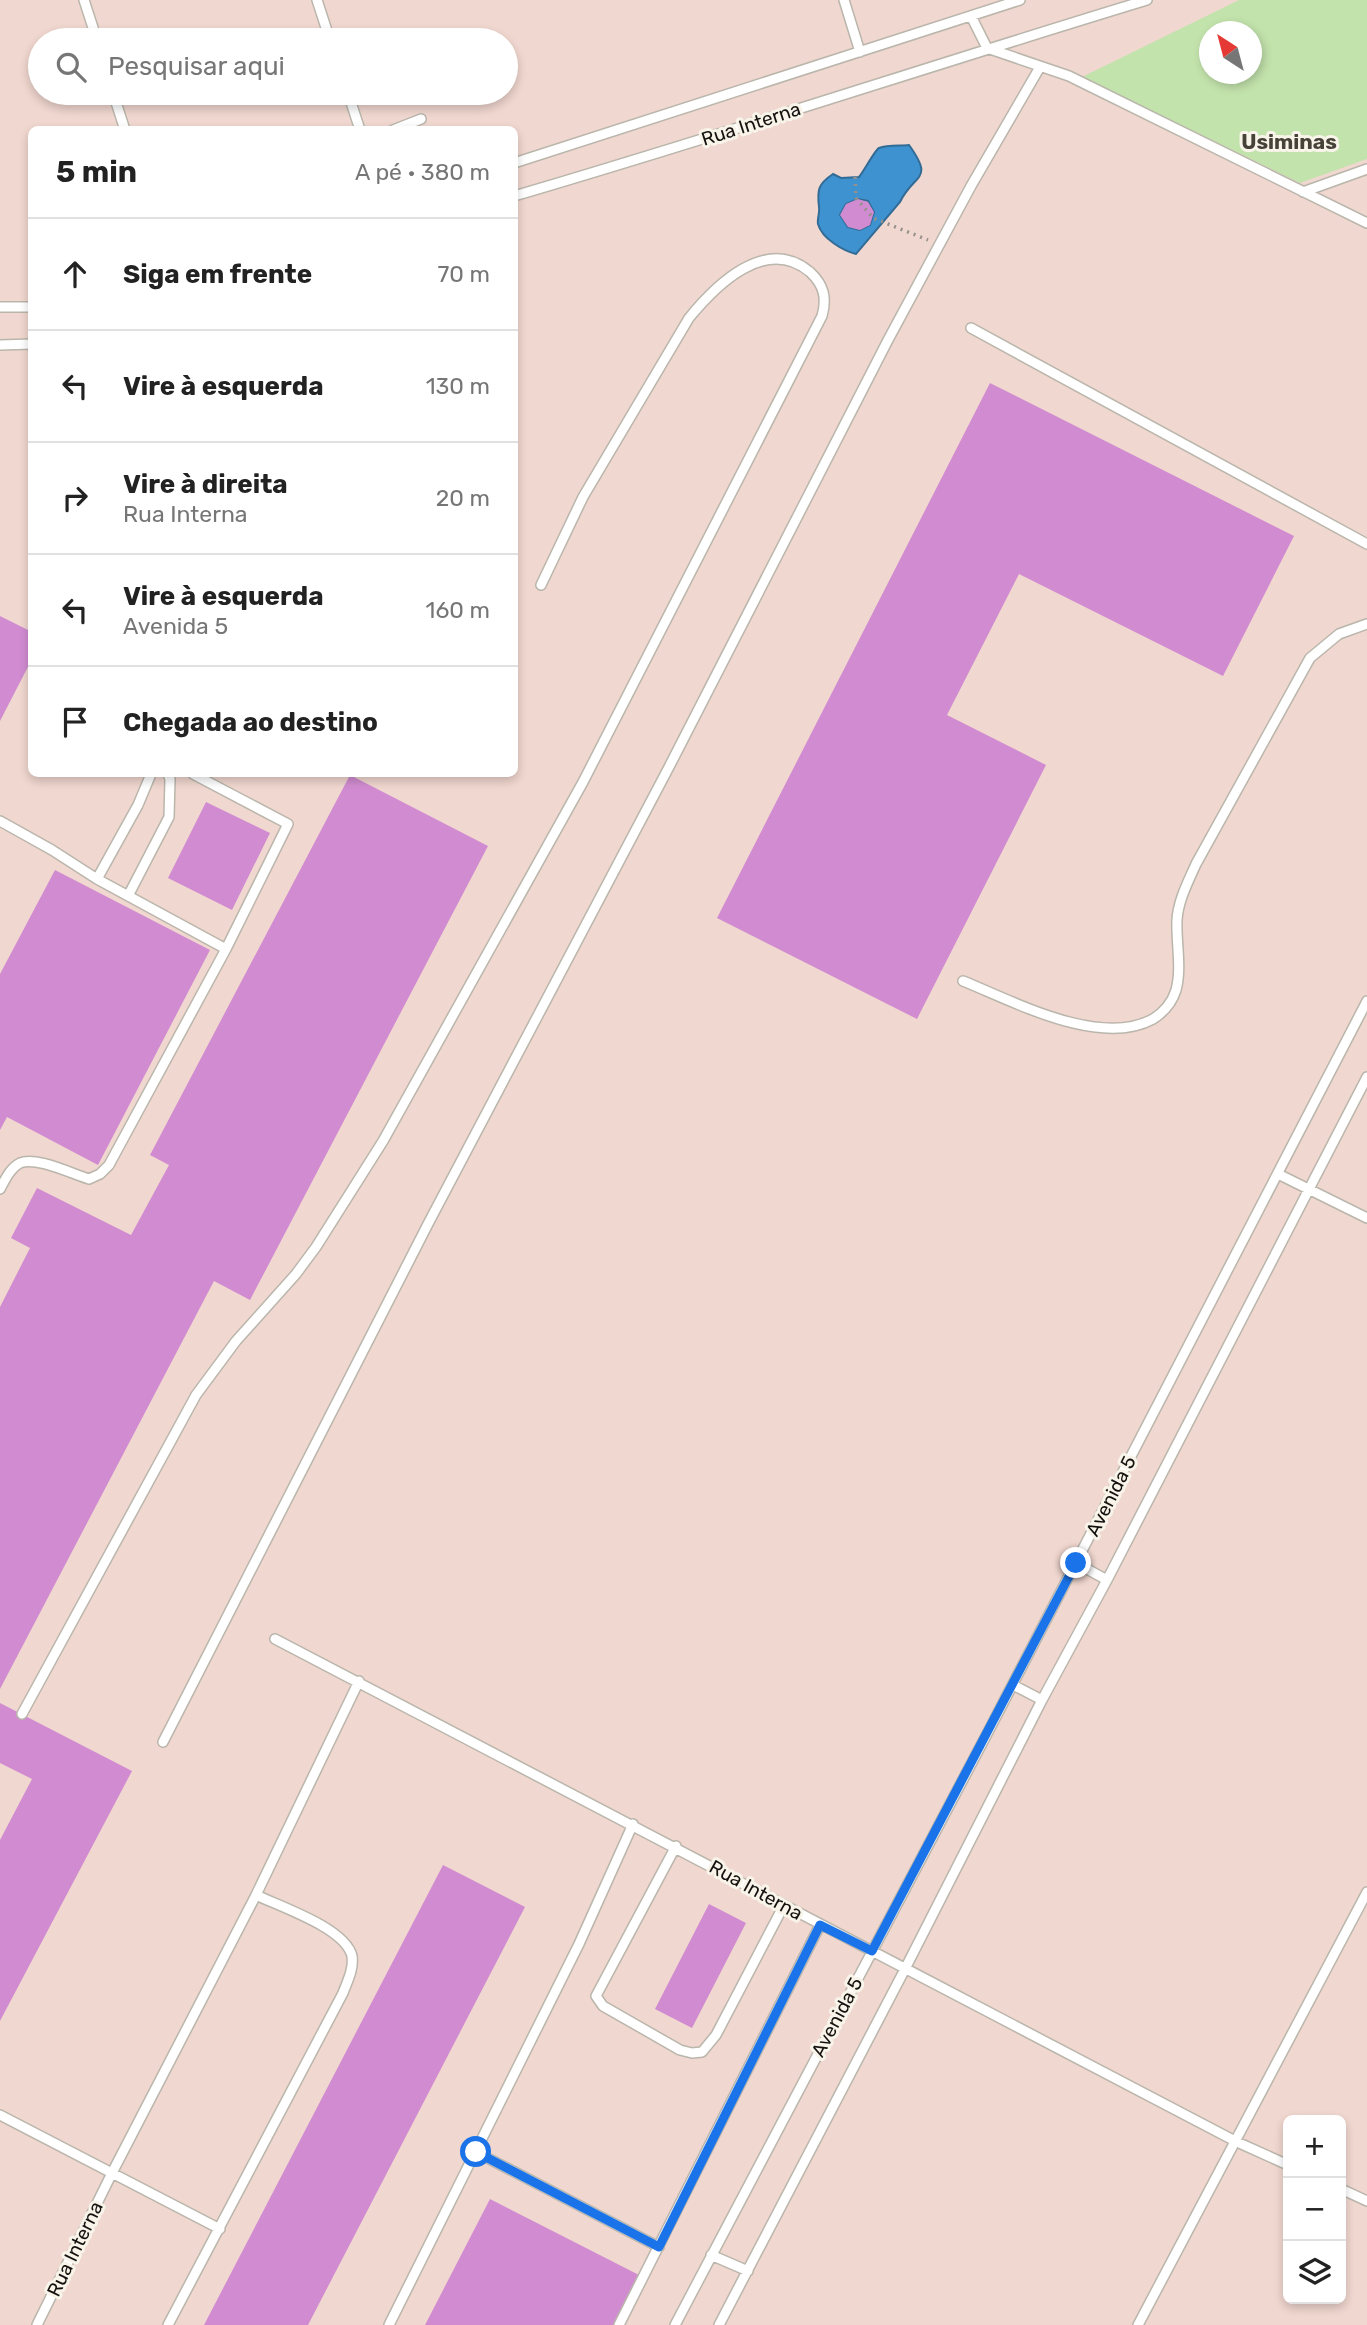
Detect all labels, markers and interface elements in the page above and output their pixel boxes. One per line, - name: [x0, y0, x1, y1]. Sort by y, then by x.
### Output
- north arrow: [1199, 21, 1262, 84]
- search box: [28, 28, 518, 105]
- icon: search: [52, 48, 90, 86]
- text: Pesquisar aqui: [108, 51, 285, 82]
- street label: Rua Interna: [699, 97, 803, 151]
- district label: Usiminas: [1241, 129, 1337, 154]
- text: 5 min: [56, 154, 137, 190]
- text: A pé · 380 m: [355, 158, 490, 186]
- icon: ahead: [56, 255, 94, 293]
- text: Siga em frente: [123, 259, 312, 290]
- text: 70 m: [438, 260, 490, 288]
- icon: left: [56, 367, 94, 405]
- text: Vire à esquerda: [123, 371, 324, 402]
- text: 130 m: [426, 372, 490, 400]
- text: Vire à direita: [123, 469, 288, 500]
- icon: right: [56, 479, 94, 517]
- text: 20 m: [436, 484, 490, 512]
- text: Rua Interna: [123, 500, 248, 528]
- text: Vire à esquerda: [123, 581, 324, 612]
- icon: left: [56, 591, 94, 629]
- text: 160 m: [426, 596, 490, 624]
- text: Avenida 5: [123, 612, 228, 640]
- icon: arrive: [56, 703, 94, 741]
- text: Chegada ao destino: [123, 707, 378, 738]
- street label: Avenida 5: [1081, 1452, 1141, 1540]
- route end: [1060, 1547, 1091, 1578]
- street label: Rua Interna: [705, 1855, 807, 1925]
- street label: Avenida 5: [806, 1973, 868, 2061]
- map controls: [1283, 2115, 1346, 2304]
- button: +: [1283, 2115, 1346, 2178]
- route start: [460, 2136, 491, 2167]
- button: −: [1283, 2178, 1346, 2241]
- street label: Rua Interna: [42, 2198, 108, 2300]
- button: layers: [1283, 2241, 1346, 2304]

